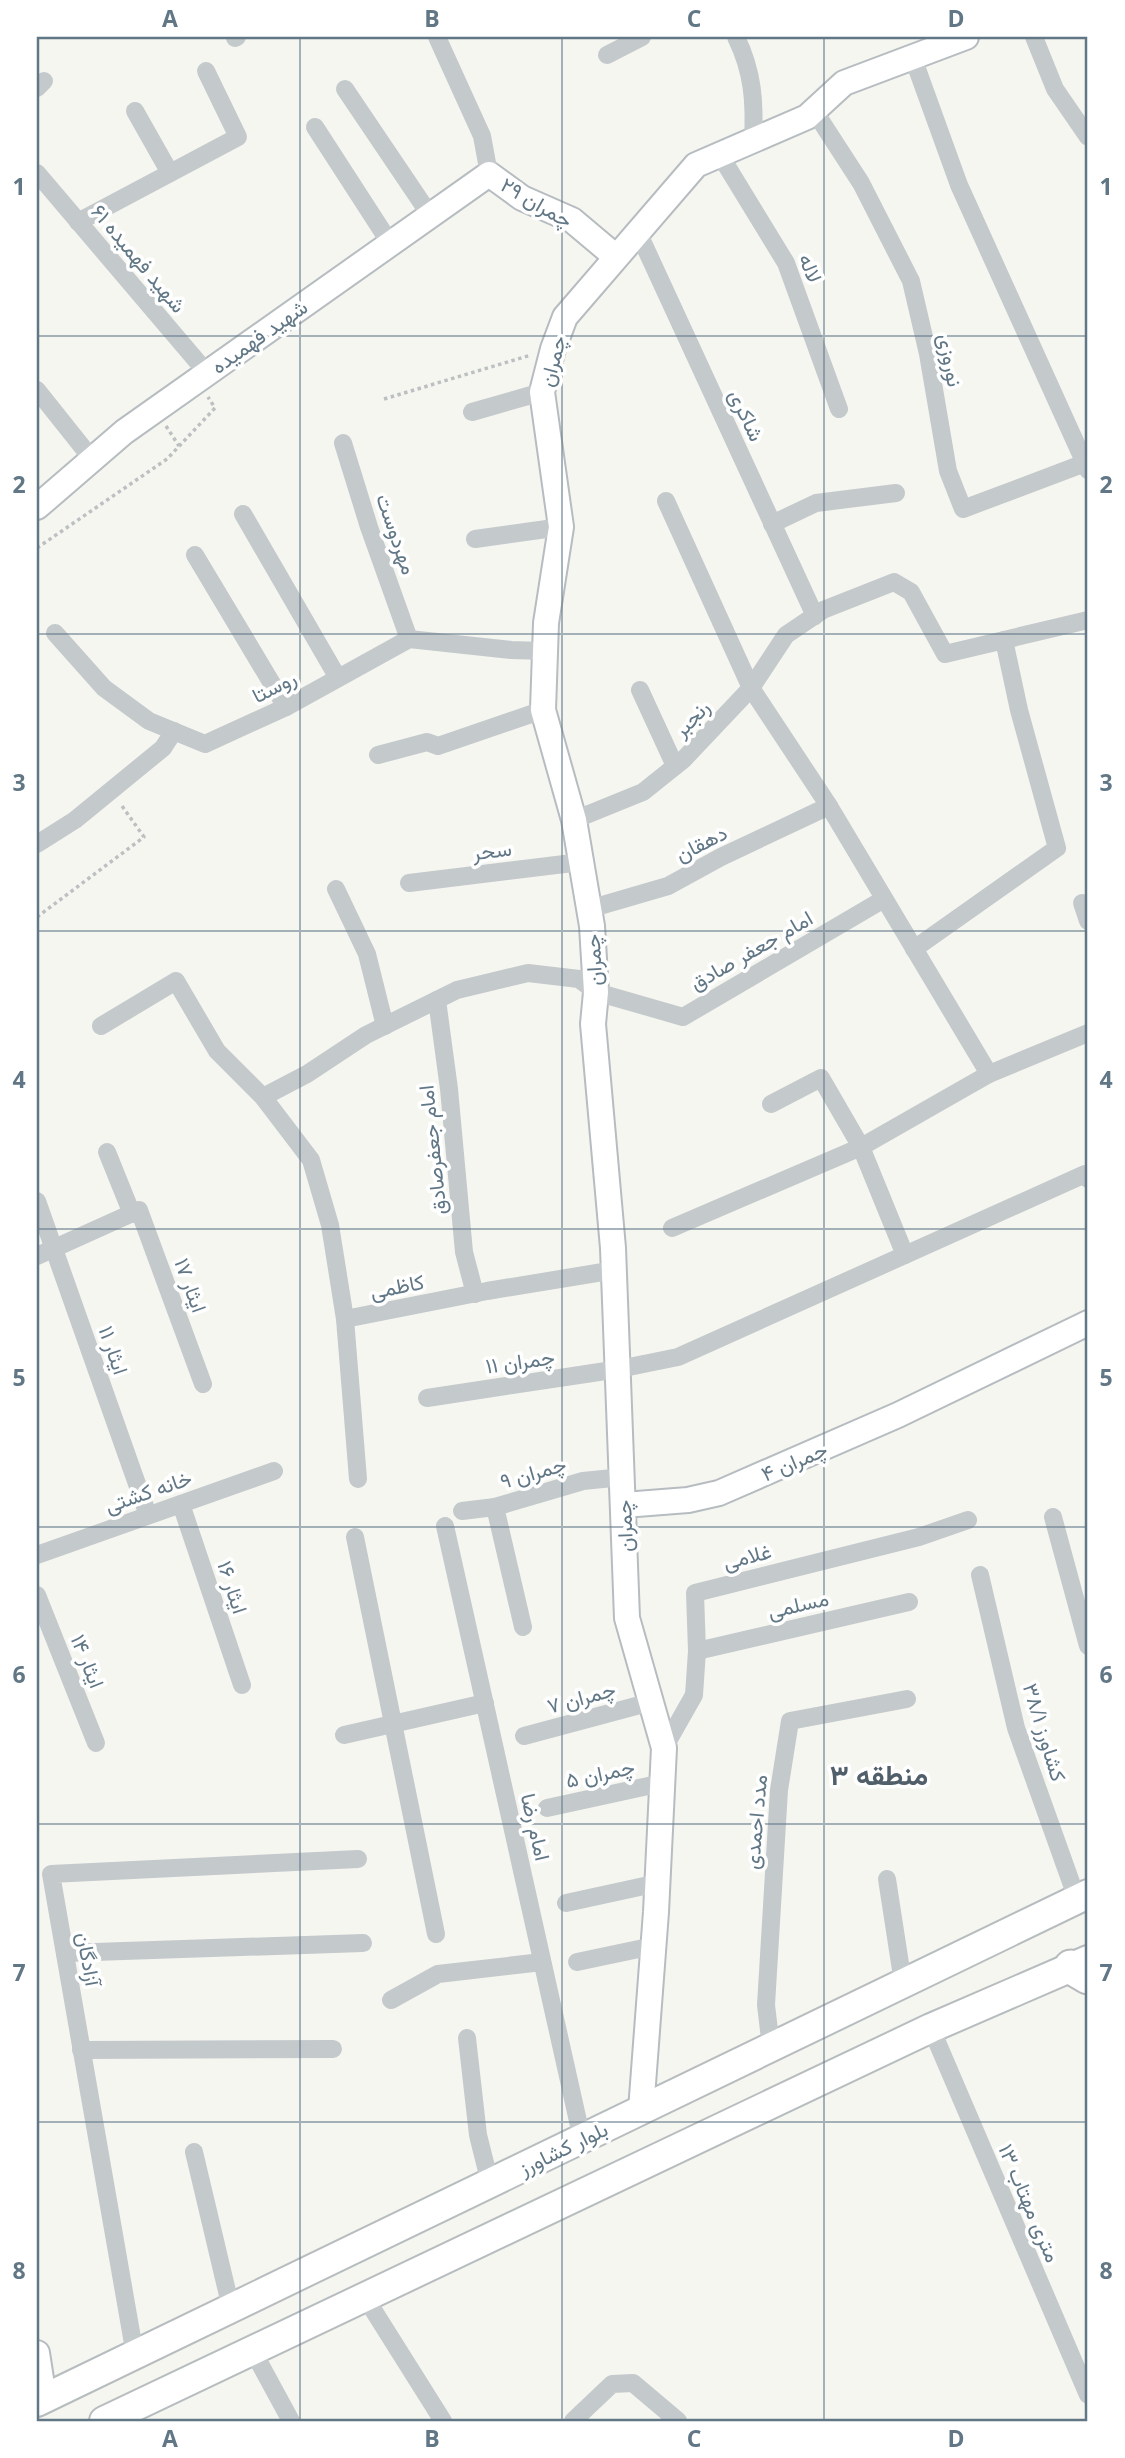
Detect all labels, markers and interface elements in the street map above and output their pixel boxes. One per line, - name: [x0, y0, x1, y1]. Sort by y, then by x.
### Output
- text: A: [162, 2, 178, 34]
- text: B: [424, 2, 440, 34]
- text: C: [687, 2, 701, 34]
- text: D: [947, 2, 965, 34]
- text: 1: [12, 170, 26, 202]
- street label: چمران ۲۹: [496, 170, 578, 235]
- text: 1: [1099, 170, 1113, 202]
- street label: شهید فهمیده ۶۱: [85, 198, 193, 318]
- street label: لاله: [793, 249, 829, 287]
- street label: شهید فهمیده: [205, 292, 313, 380]
- street label: نوروزی: [932, 331, 970, 389]
- street label: چمران: [532, 332, 573, 390]
- street label: شاکری: [723, 384, 771, 446]
- text: 2: [12, 468, 26, 500]
- text: 2: [1099, 468, 1113, 500]
- street label: مهردوست: [370, 490, 424, 578]
- street label: روستا: [247, 663, 301, 709]
- street label: رنجبر: [666, 693, 715, 743]
- text: 3: [12, 766, 26, 798]
- text: 3: [1099, 766, 1113, 798]
- street label: دهقان: [670, 818, 732, 868]
- street label: سحر: [470, 834, 513, 866]
- street label: امام جعفر صادق: [685, 904, 818, 997]
- street label: چمران: [578, 933, 609, 987]
- text: 4: [12, 1063, 26, 1095]
- text: 4: [1099, 1063, 1113, 1095]
- street label: امام جعفرصادق: [411, 1084, 454, 1216]
- street label: ایثار ۱۷: [168, 1254, 214, 1316]
- street label: کاظمی: [368, 1267, 426, 1305]
- street label: ایثار ۱۱: [93, 1322, 135, 1378]
- street label: چمران ۱۱: [484, 1342, 556, 1381]
- text: 5: [12, 1361, 26, 1393]
- text: 5: [1099, 1361, 1113, 1393]
- street label: چمران ۴: [757, 1435, 832, 1488]
- street label: چمران ۹: [497, 1449, 570, 1496]
- street label: خانه کشتی: [101, 1463, 195, 1519]
- street label: چمران: [609, 1500, 640, 1552]
- street label: غلامی: [720, 1537, 774, 1575]
- street label: ایثار ۱۶: [211, 1557, 255, 1617]
- street label: مسلمی: [765, 1583, 831, 1625]
- street label: ایثار ۱۴: [65, 1630, 111, 1692]
- text: 6: [12, 1658, 26, 1690]
- text: 6: [1099, 1658, 1113, 1690]
- street label: چمران ۷: [544, 1674, 619, 1721]
- street label: کشاورز ۳۸/۱: [1017, 1679, 1073, 1785]
- street label: چمران ۵: [563, 1752, 637, 1795]
- district label: منطقه ۳: [830, 1755, 928, 1793]
- street label: مدد احمدی: [737, 1774, 773, 1870]
- street label: امام رضا: [514, 1791, 557, 1864]
- street label: آزادگان: [70, 1930, 108, 1990]
- text: 7: [12, 1956, 26, 1988]
- text: 7: [1099, 1956, 1113, 1988]
- street label: بلوار کشاورز: [513, 2114, 612, 2182]
- street label: ۱۳ متری مهتاب: [992, 2140, 1068, 2266]
- text: 8: [12, 2254, 26, 2286]
- text: 8: [1099, 2254, 1113, 2286]
- text: A: [162, 2422, 178, 2454]
- text: B: [424, 2422, 440, 2454]
- text: C: [687, 2422, 701, 2454]
- text: D: [947, 2422, 965, 2454]

